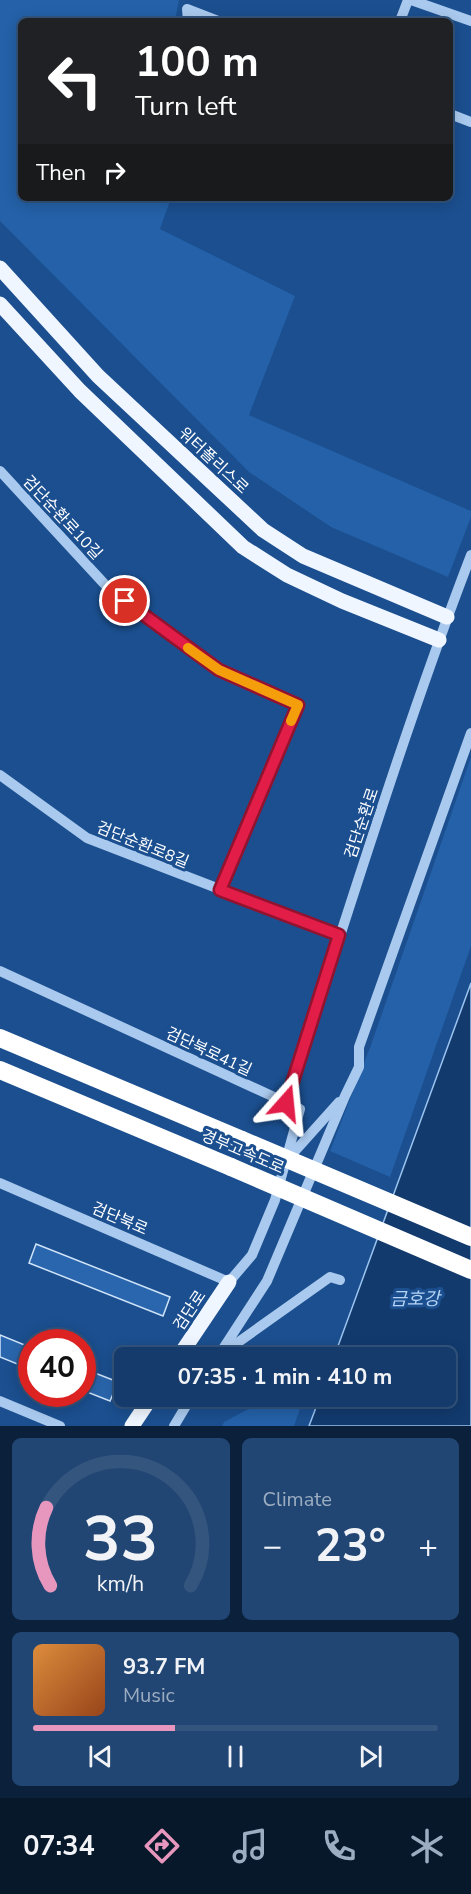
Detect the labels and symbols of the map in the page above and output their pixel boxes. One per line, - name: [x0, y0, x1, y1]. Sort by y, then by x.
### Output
- street label: 워터폴리스로: [174, 423, 253, 499]
- street label: 검단순환로10길: [18, 471, 107, 565]
- pin: [99, 575, 150, 626]
- street label: 검단순환로: [340, 785, 384, 862]
- street label: 검단순환로8길: [93, 816, 192, 873]
- street label: 검단북로41길: [162, 1022, 255, 1081]
- position arrow: [254, 1071, 318, 1135]
- street label: 경부고속도로: [198, 1125, 288, 1179]
- street label: 검단북로: [88, 1197, 151, 1241]
- street label: 검단로: [168, 1286, 211, 1335]
- water label: 금호강: [390, 1287, 442, 1311]
- speed limit sign: 40: [18, 1329, 96, 1407]

